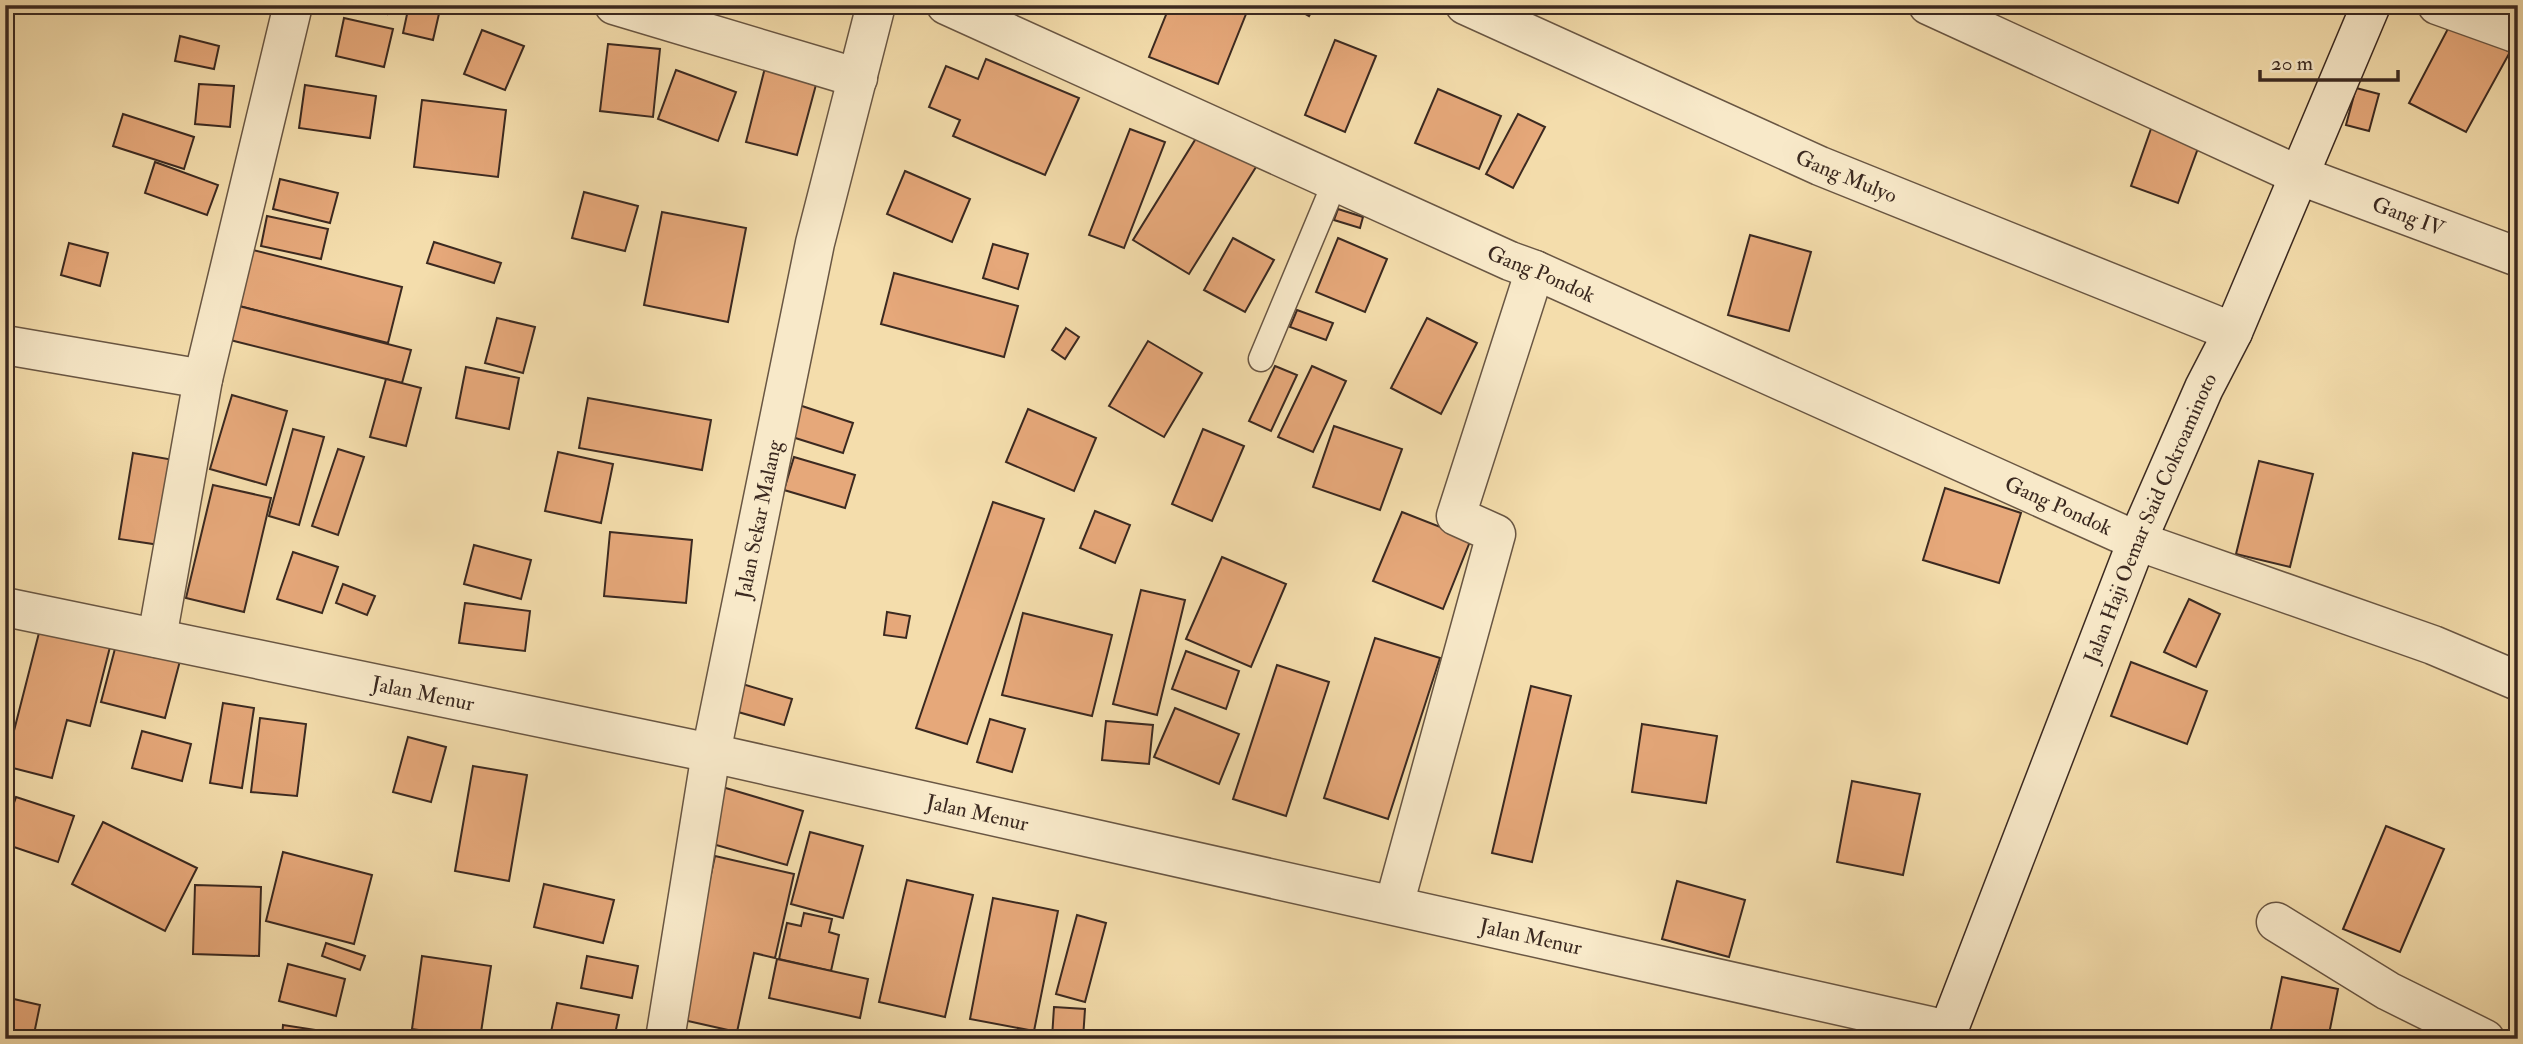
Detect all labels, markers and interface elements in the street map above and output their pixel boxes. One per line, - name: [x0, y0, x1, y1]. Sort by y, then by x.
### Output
- scale bar: [2260, 38, 2399, 82]
- text: 20 m: [2271, 50, 2313, 77]
- street label: Gang Mulyo: [1791, 143, 1901, 209]
- street label: Gang IV: [2368, 190, 2449, 242]
- street label: Gang Pondok: [1483, 239, 1599, 309]
- street label: Jalan Haji Oemar Said Cokroaminoto: [2077, 368, 2223, 668]
- street label: Jalan Sekar Malang: [729, 437, 788, 602]
- street label: Gang Pondok: [2001, 470, 2116, 542]
- street label: Jalan Menur: [368, 670, 477, 717]
- street label: Jalan Menur: [923, 788, 1031, 837]
- street label: Jalan Menur: [1476, 912, 1585, 961]

